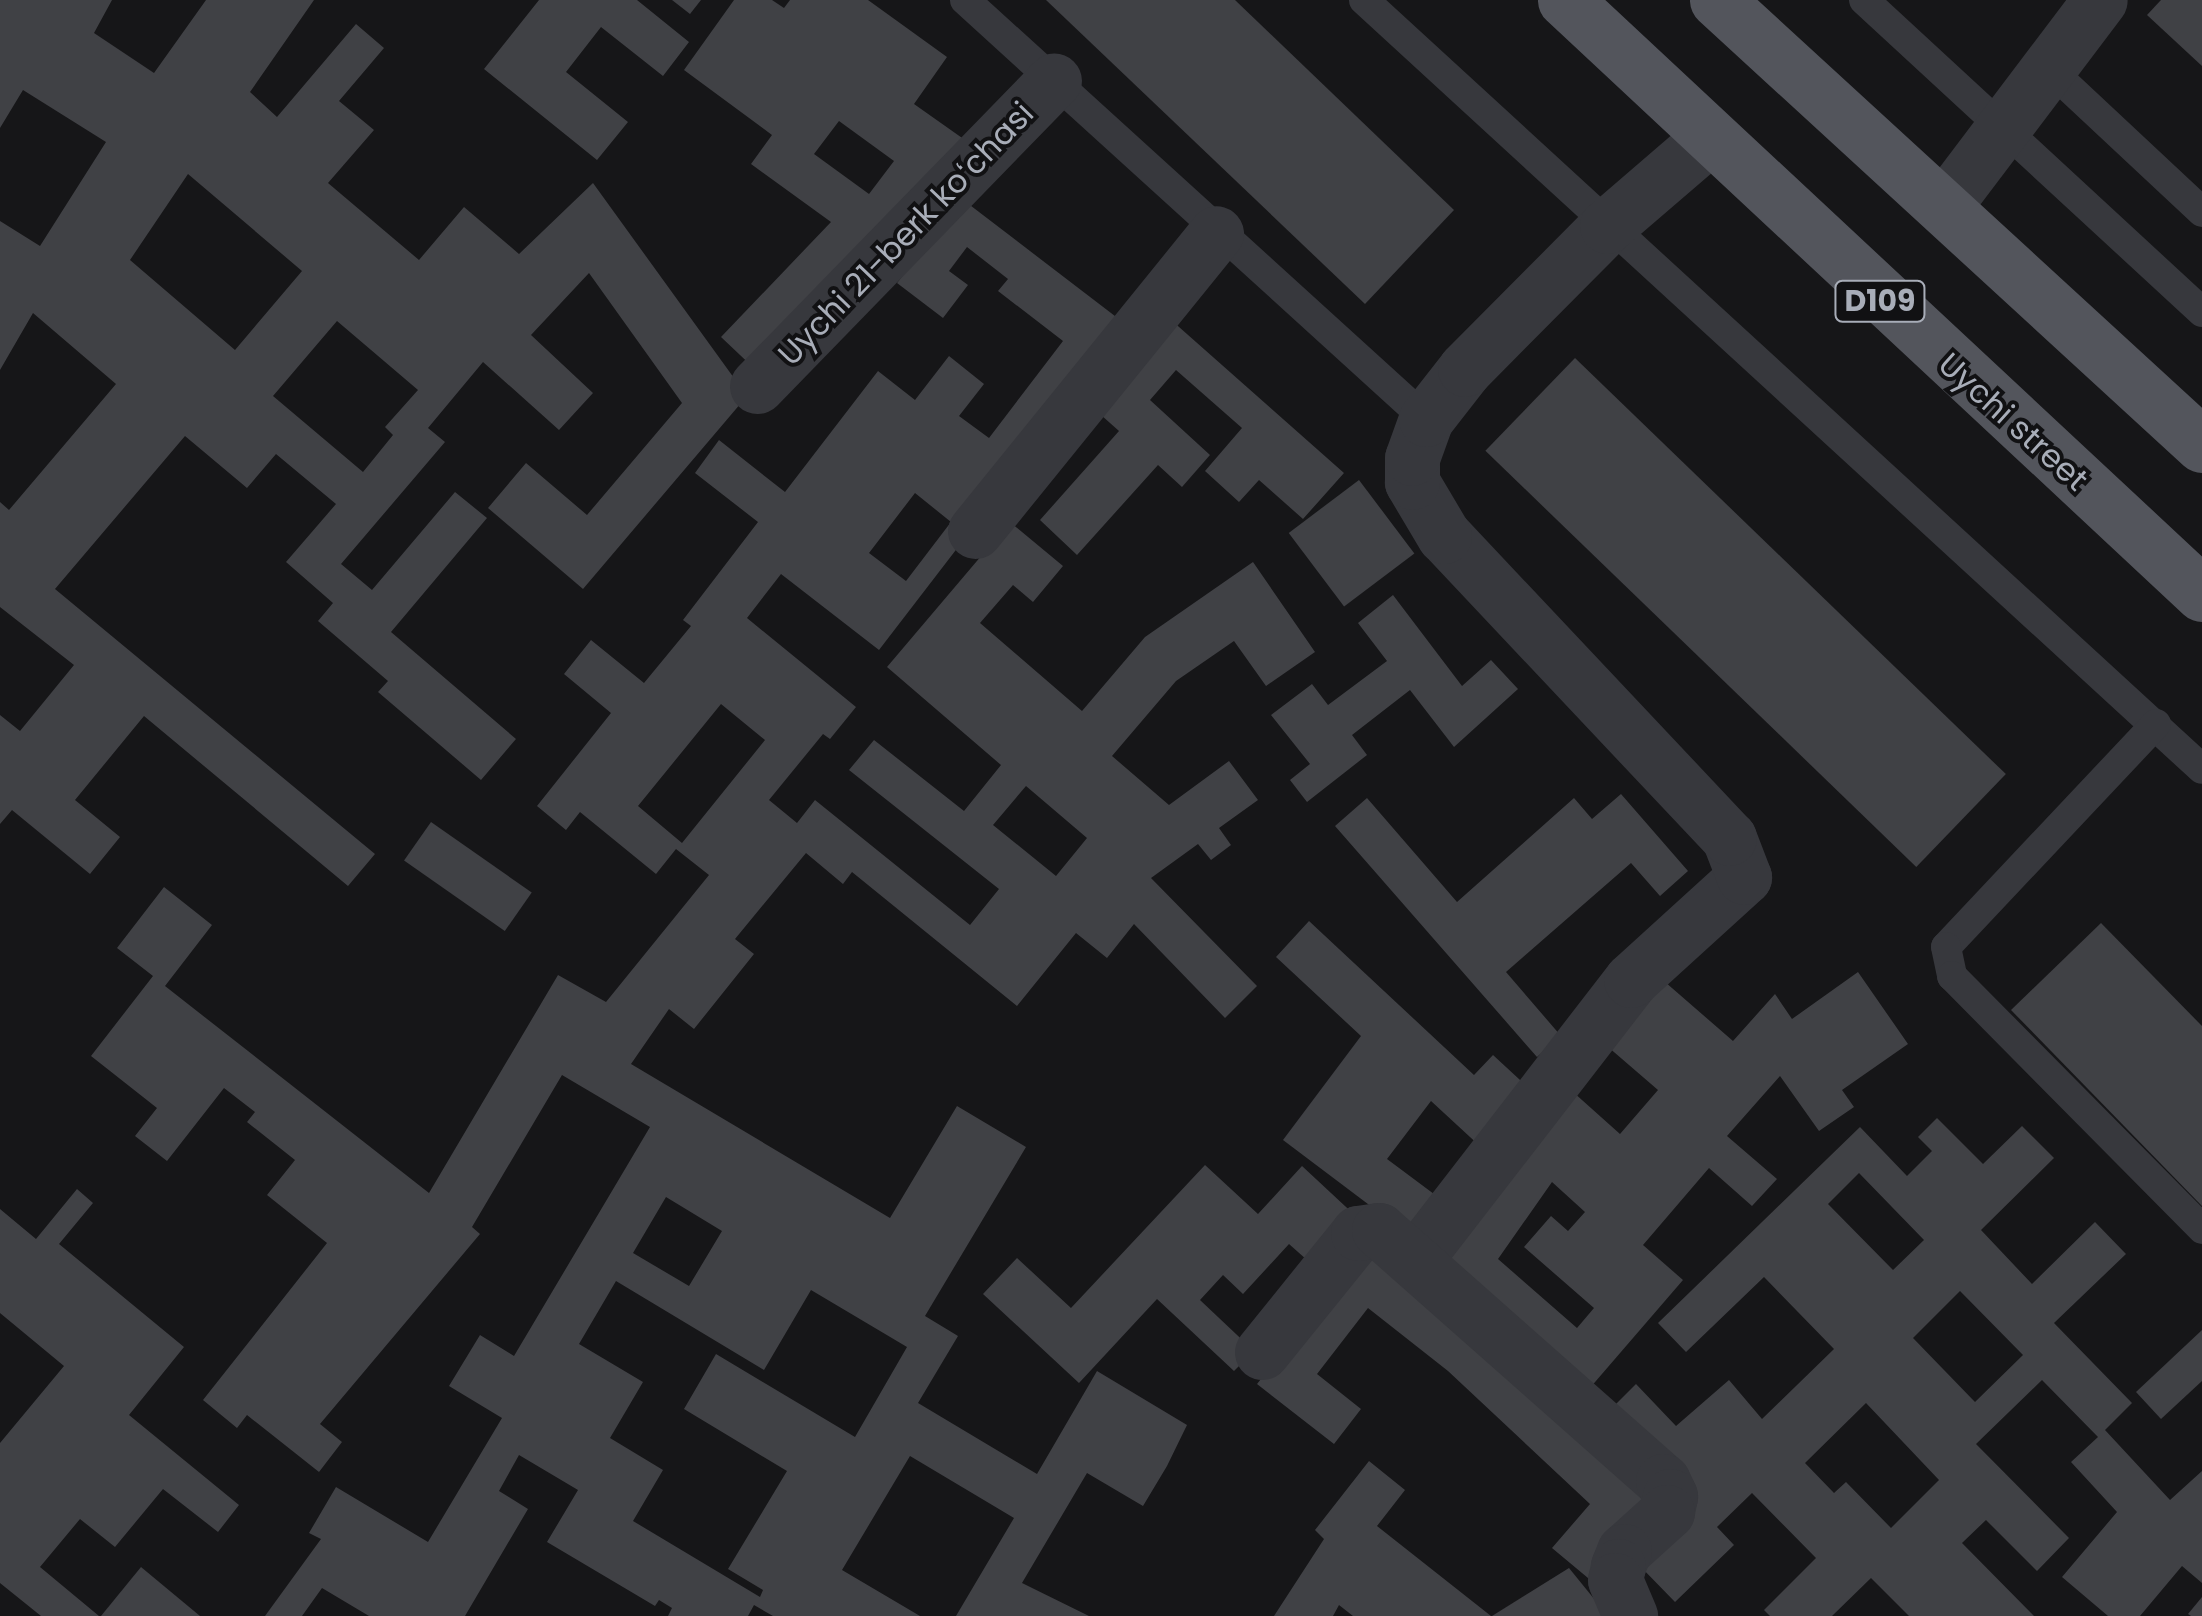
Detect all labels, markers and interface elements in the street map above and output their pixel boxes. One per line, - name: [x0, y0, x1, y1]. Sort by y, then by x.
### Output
- street label: Uychi 21-berk koʻchasi: [770, 94, 1042, 374]
- road number: D109: [1832, 276, 1928, 326]
- street label: Uychi street: [1930, 345, 2096, 499]

